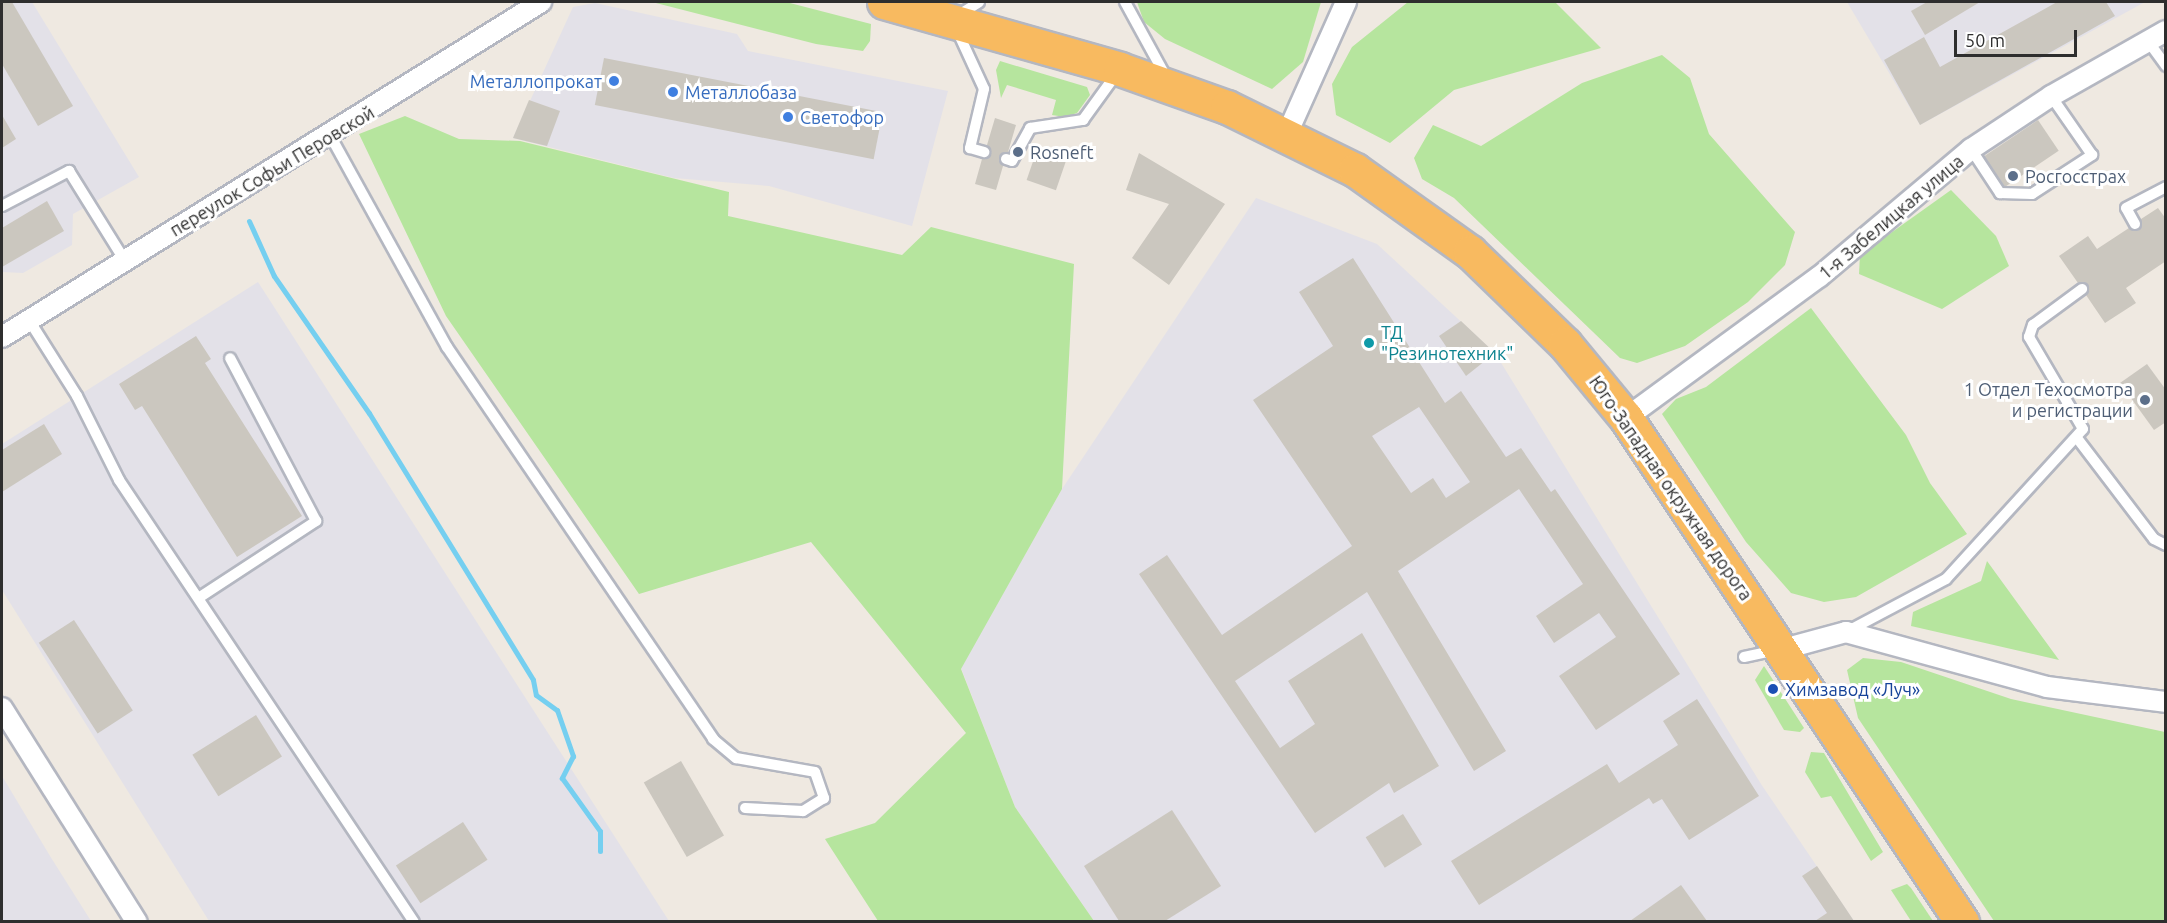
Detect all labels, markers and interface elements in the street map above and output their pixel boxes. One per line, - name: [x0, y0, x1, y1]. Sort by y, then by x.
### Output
- scale bar: [1957, 18, 2080, 56]
- text: 50 m: [1965, 30, 2005, 50]
- place label: Металлопрокат: [470, 70, 602, 92]
- marker: Металлопрокат: [607, 74, 621, 88]
- place label: Металлобаза: [685, 81, 797, 103]
- marker: Металлобаза: [666, 85, 680, 99]
- street label: переулок Софьи Перовской: [166, 101, 378, 241]
- place label: Светофор: [800, 106, 884, 128]
- marker: Светофор: [781, 110, 795, 124]
- place label: Rosneft: [1030, 141, 1094, 163]
- marker: Rosneft: [1011, 145, 1025, 159]
- street label: 1-я Забелицкая улица: [1814, 150, 1968, 284]
- place label: Росгосстрах: [2025, 165, 2126, 187]
- marker: Росгосстрах: [2006, 169, 2020, 183]
- place label: ТД "Резинотехник": [1381, 322, 1513, 364]
- marker: ТД "Резинотехник": [1362, 336, 1376, 350]
- street label: Юго-Западная окружная дорога: [1585, 372, 1757, 604]
- place label: 1 Отдел Техосмотра и регистрации: [1964, 379, 2133, 422]
- marker: 1 Отдел Техосмотра и регистрации: [2138, 393, 2152, 407]
- place label: Химзавод «Луч»: [1785, 678, 1920, 700]
- marker: Химзавод «Луч»: [1766, 682, 1780, 696]

